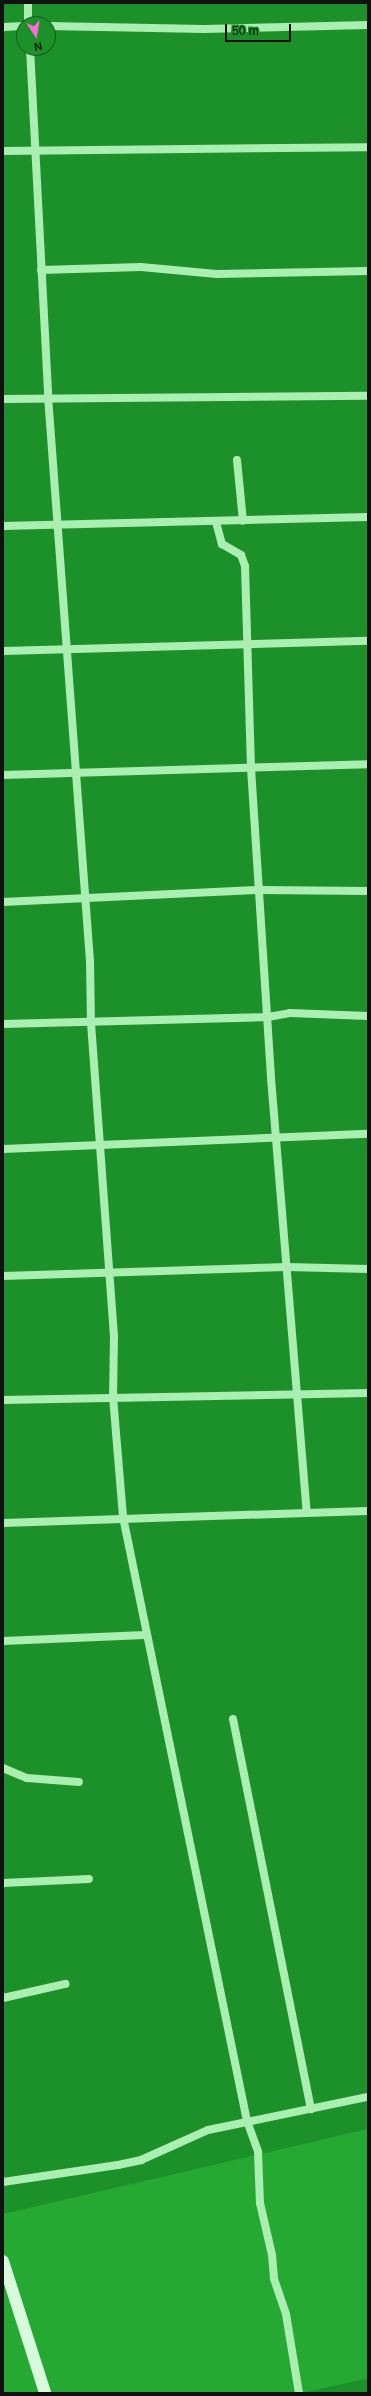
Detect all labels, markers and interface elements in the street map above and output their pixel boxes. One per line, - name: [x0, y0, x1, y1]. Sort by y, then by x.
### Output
- north arrow: [16, 16, 56, 56]
- scale bar: [227, 16, 293, 42]
- text: 50 m: [232, 24, 259, 38]
- text: N: [33, 40, 43, 53]

